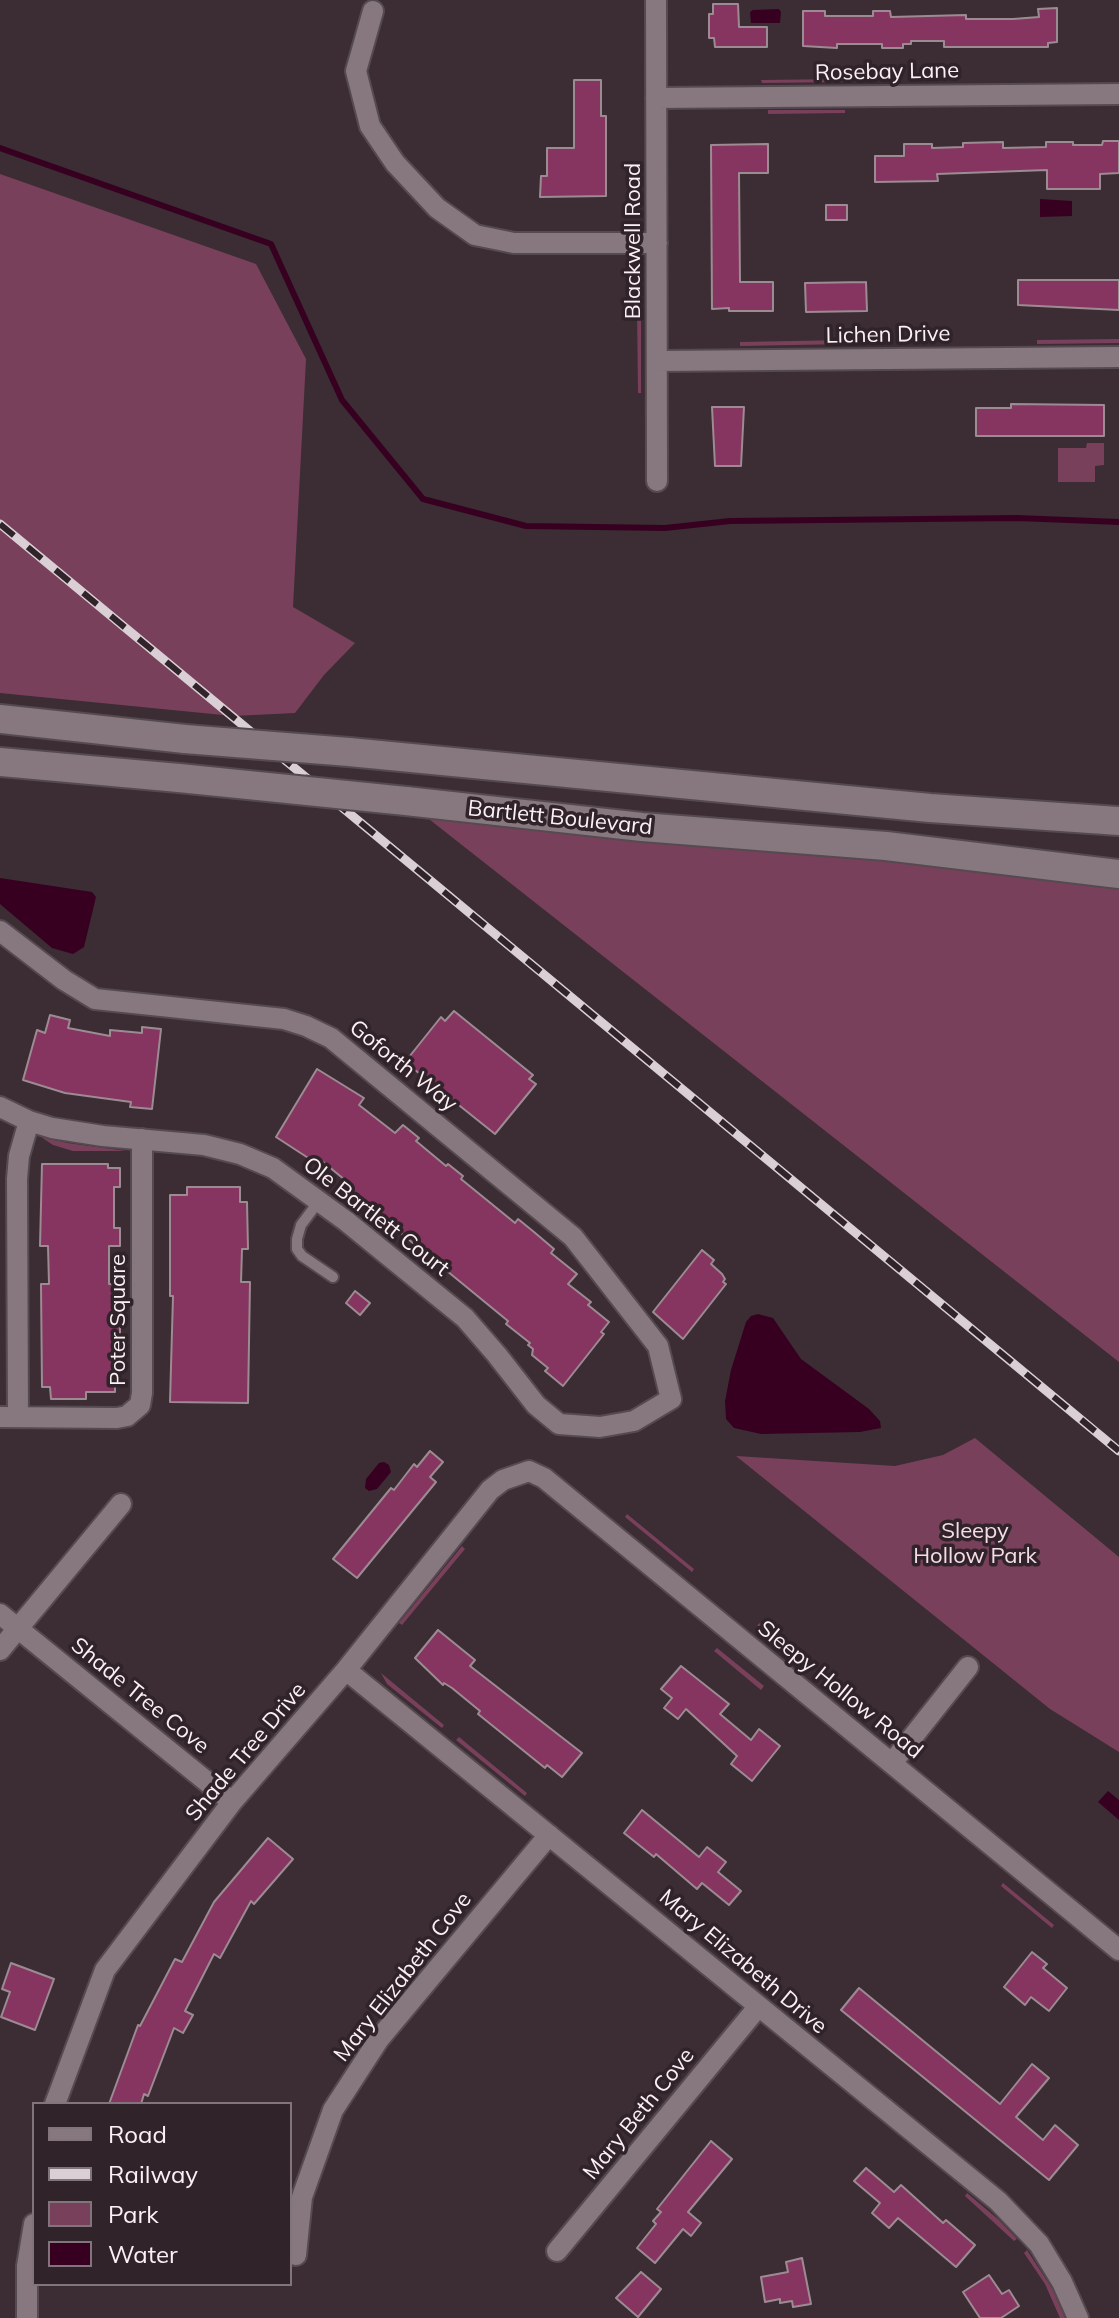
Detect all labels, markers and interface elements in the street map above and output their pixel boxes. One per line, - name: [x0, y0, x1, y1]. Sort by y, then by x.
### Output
- street label: Rosebay Lane: [815, 58, 959, 86]
- street label: Blackwell Road: [620, 163, 646, 319]
- street label: Lichen Drive: [825, 321, 951, 349]
- street label: Bartlett Boulevard: [466, 795, 654, 841]
- street label: Goforth Way: [344, 1014, 462, 1118]
- street label: Ole Bartlett Court: [298, 1152, 454, 1282]
- street label: Poter Square: [105, 1254, 131, 1386]
- park label: Sleepy Hollow Park: [913, 1518, 1037, 1570]
- street label: Sleepy Hollow Road: [752, 1615, 928, 1765]
- street label: Shade Tree Cove: [66, 1632, 214, 1760]
- street label: Shade Tree Drive: [180, 1677, 312, 1827]
- street label: Mary Elizabeth Drive: [654, 1884, 832, 2040]
- street label: Mary Elizabeth Cove: [329, 1887, 477, 2067]
- street label: Mary Beth Cove: [578, 2043, 700, 2185]
- legend: [32, 2102, 292, 2286]
- text: Road: [108, 2119, 167, 2149]
- text: Railway: [108, 2159, 198, 2189]
- text: Park: [108, 2199, 159, 2229]
- text: Water: [108, 2239, 178, 2269]

